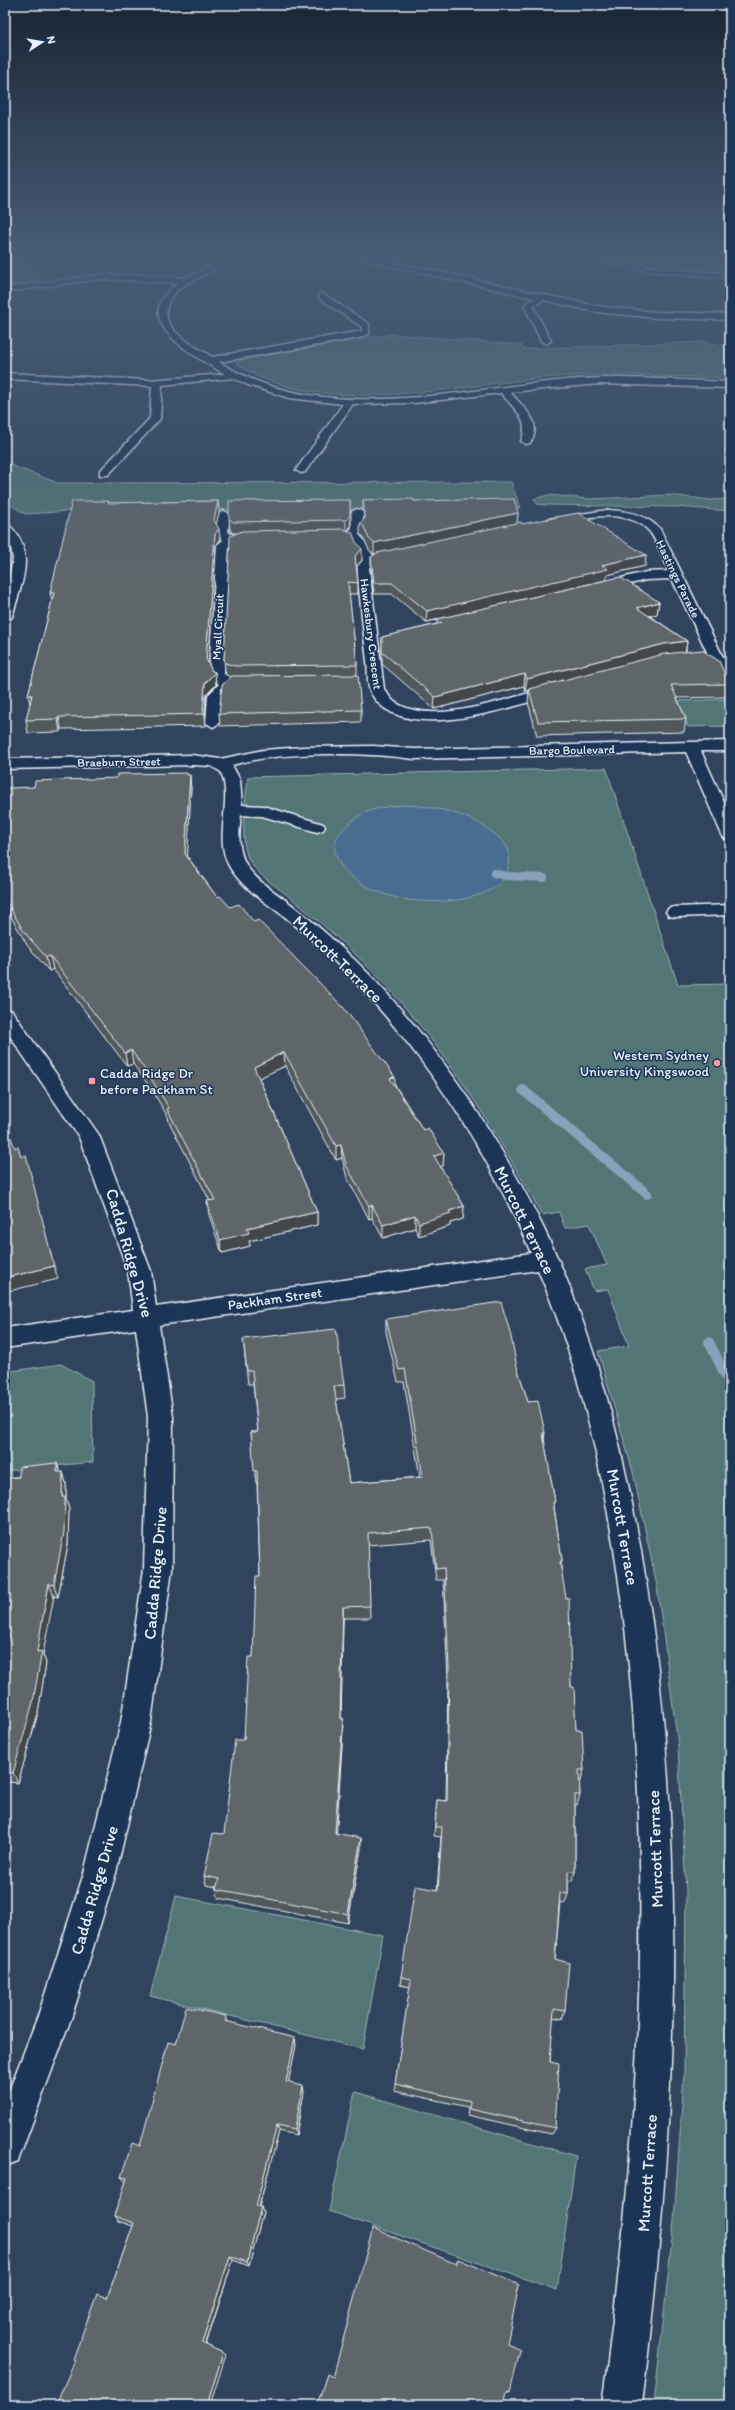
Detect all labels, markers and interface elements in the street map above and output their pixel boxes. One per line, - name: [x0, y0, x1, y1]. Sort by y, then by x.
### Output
- north arrow: [22, 22, 62, 62]
- text: N: [44, 35, 58, 45]
- street label: Hastings Parade: [653, 538, 703, 620]
- street label: Hawkesbury Crescent: [357, 578, 385, 691]
- street label: Myall Circuit: [209, 593, 227, 660]
- street label: Bargo Boulevard: [529, 742, 616, 758]
- street label: Braeburn Street: [77, 754, 161, 770]
- street label: Murcott Terrace: [289, 911, 387, 1007]
- place label: Western Sydney University Kingswood: [580, 1047, 709, 1080]
- marker: Western Sydney University Kingswood: [712, 1058, 722, 1068]
- place label: Cadda Ridge Dr before Packham St: [100, 1065, 213, 1098]
- marker: Cadda Ridge Dr before Packham St: [87, 1076, 97, 1086]
- street label: Murcott Terrace: [490, 1163, 560, 1277]
- street label: Cadda Ridge Drive: [102, 1186, 158, 1320]
- street label: Packham Street: [227, 1284, 323, 1314]
- street label: Murcott Terrace: [603, 1467, 643, 1587]
- street label: Cadda Ridge Drive: [139, 1506, 171, 1640]
- street label: Murcott Terrace: [643, 1790, 667, 1908]
- street label: Cadda Ridge Drive: [66, 1823, 122, 1957]
- street label: Murcott Terrace: [633, 2114, 661, 2232]

